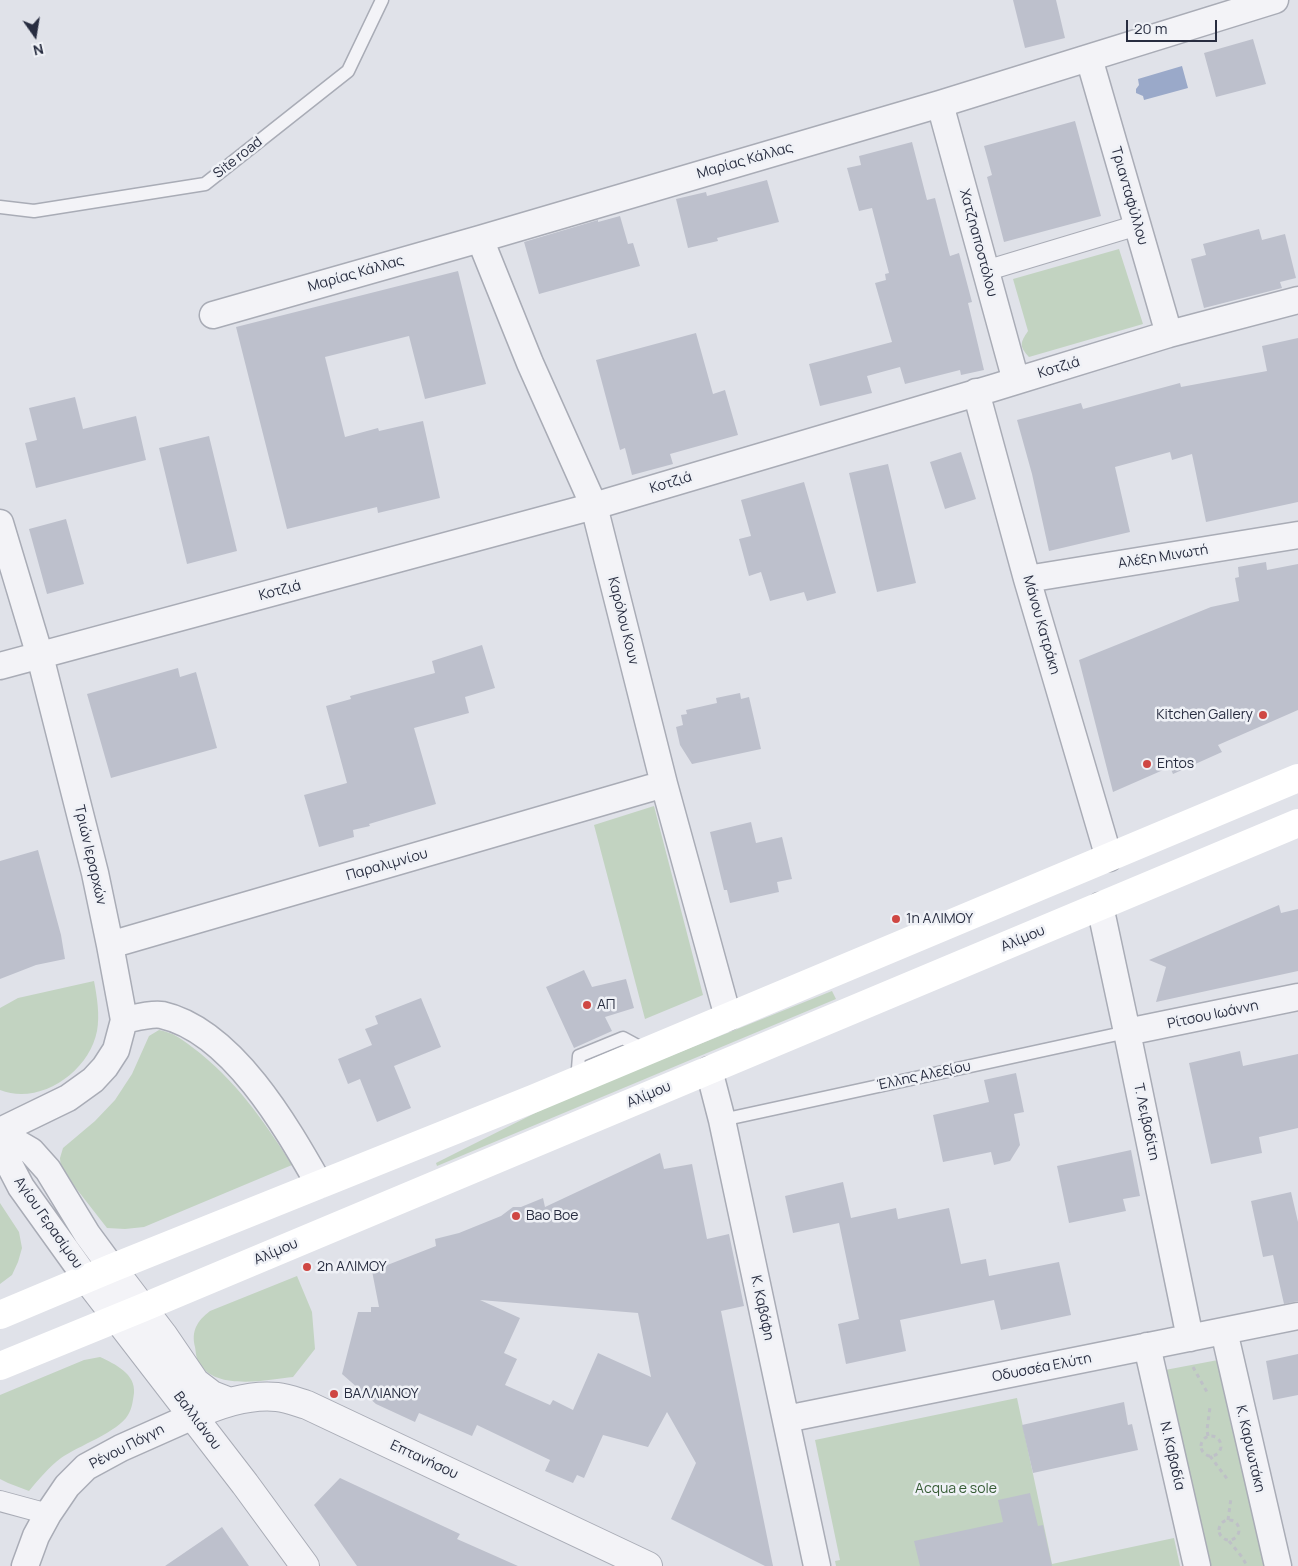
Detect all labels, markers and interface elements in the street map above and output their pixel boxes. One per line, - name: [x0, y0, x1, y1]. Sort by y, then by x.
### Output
- north arrow: [10, 10, 60, 60]
- scale bar: [1128, 10, 1219, 42]
- text: 20 m: [1134, 18, 1167, 39]
- text: N: [31, 40, 46, 60]
- street label: Site road: [210, 134, 266, 182]
- street label: Μαρίας Κάλλας: [695, 139, 795, 183]
- street label: Τριανταφύλλου: [1107, 145, 1151, 247]
- street label: Χατζηαποστόλου: [956, 187, 1000, 299]
- street label: Μαρίας Κάλλας: [306, 252, 406, 296]
- street label: Κοτζιά: [1036, 354, 1082, 382]
- street label: Κοτζιά: [648, 469, 694, 497]
- street label: Αλέξη Μινωτή: [1117, 542, 1209, 572]
- street label: Μάνου Κατράκη: [1019, 574, 1063, 676]
- street label: Καρόλου Κουν: [604, 575, 642, 667]
- street label: Κοτζιά: [257, 577, 303, 605]
- place label: Kitchen Gallery: [1156, 707, 1253, 723]
- marker: Kitchen Gallery: [1257, 709, 1269, 721]
- place label: Entos: [1157, 756, 1194, 772]
- marker: Entos: [1141, 758, 1153, 770]
- street label: Τριών Ιεραρχών: [70, 803, 110, 907]
- street label: Παραλιμνίου: [344, 845, 430, 885]
- place label: 1η ΑΛΙΜΟΥ: [906, 911, 973, 927]
- marker: 1η ΑΛΙΜΟΥ: [890, 913, 902, 925]
- street label: Αλίμου: [998, 922, 1048, 956]
- place label: ΑΠ: [597, 997, 616, 1013]
- street label: Ρίτσου Ιωάννη: [1166, 997, 1260, 1033]
- marker: ΑΠ: [581, 999, 593, 1011]
- street label: Έλλης Αλεξίου: [876, 1058, 972, 1094]
- street label: Αλίμου: [624, 1078, 674, 1112]
- street label: Τ. Λειβαδίτη: [1130, 1082, 1162, 1162]
- street label: Αγίου Γερασίμου: [10, 1174, 86, 1272]
- place label: Bao Boe: [526, 1208, 578, 1224]
- marker: Bao Boe: [510, 1210, 522, 1222]
- street label: Αλίμου: [251, 1235, 301, 1269]
- place label: 2η ΑΛΙΜΟΥ: [317, 1259, 386, 1275]
- marker: 2η ΑΛΙΜΟΥ: [301, 1261, 313, 1273]
- street label: Κ. Καβάφη: [747, 1274, 777, 1342]
- street label: Οδυσσέα Ελύτη: [991, 1350, 1093, 1386]
- place label: ΒΑΛΛΙΑΝΟΥ: [344, 1386, 419, 1402]
- marker: ΒΑΛΛΙΑΝΟΥ: [328, 1388, 340, 1400]
- street label: Βαλλιάνου: [170, 1389, 224, 1453]
- street label: Κ. Καρυωτάκη: [1232, 1404, 1268, 1494]
- street label: Ν. Καβαδία: [1156, 1420, 1188, 1492]
- street label: Ρένου Πόγγη: [87, 1421, 167, 1473]
- street label: Επτανήσου: [387, 1437, 461, 1483]
- park label: Acqua e sole: [915, 1481, 997, 1497]

